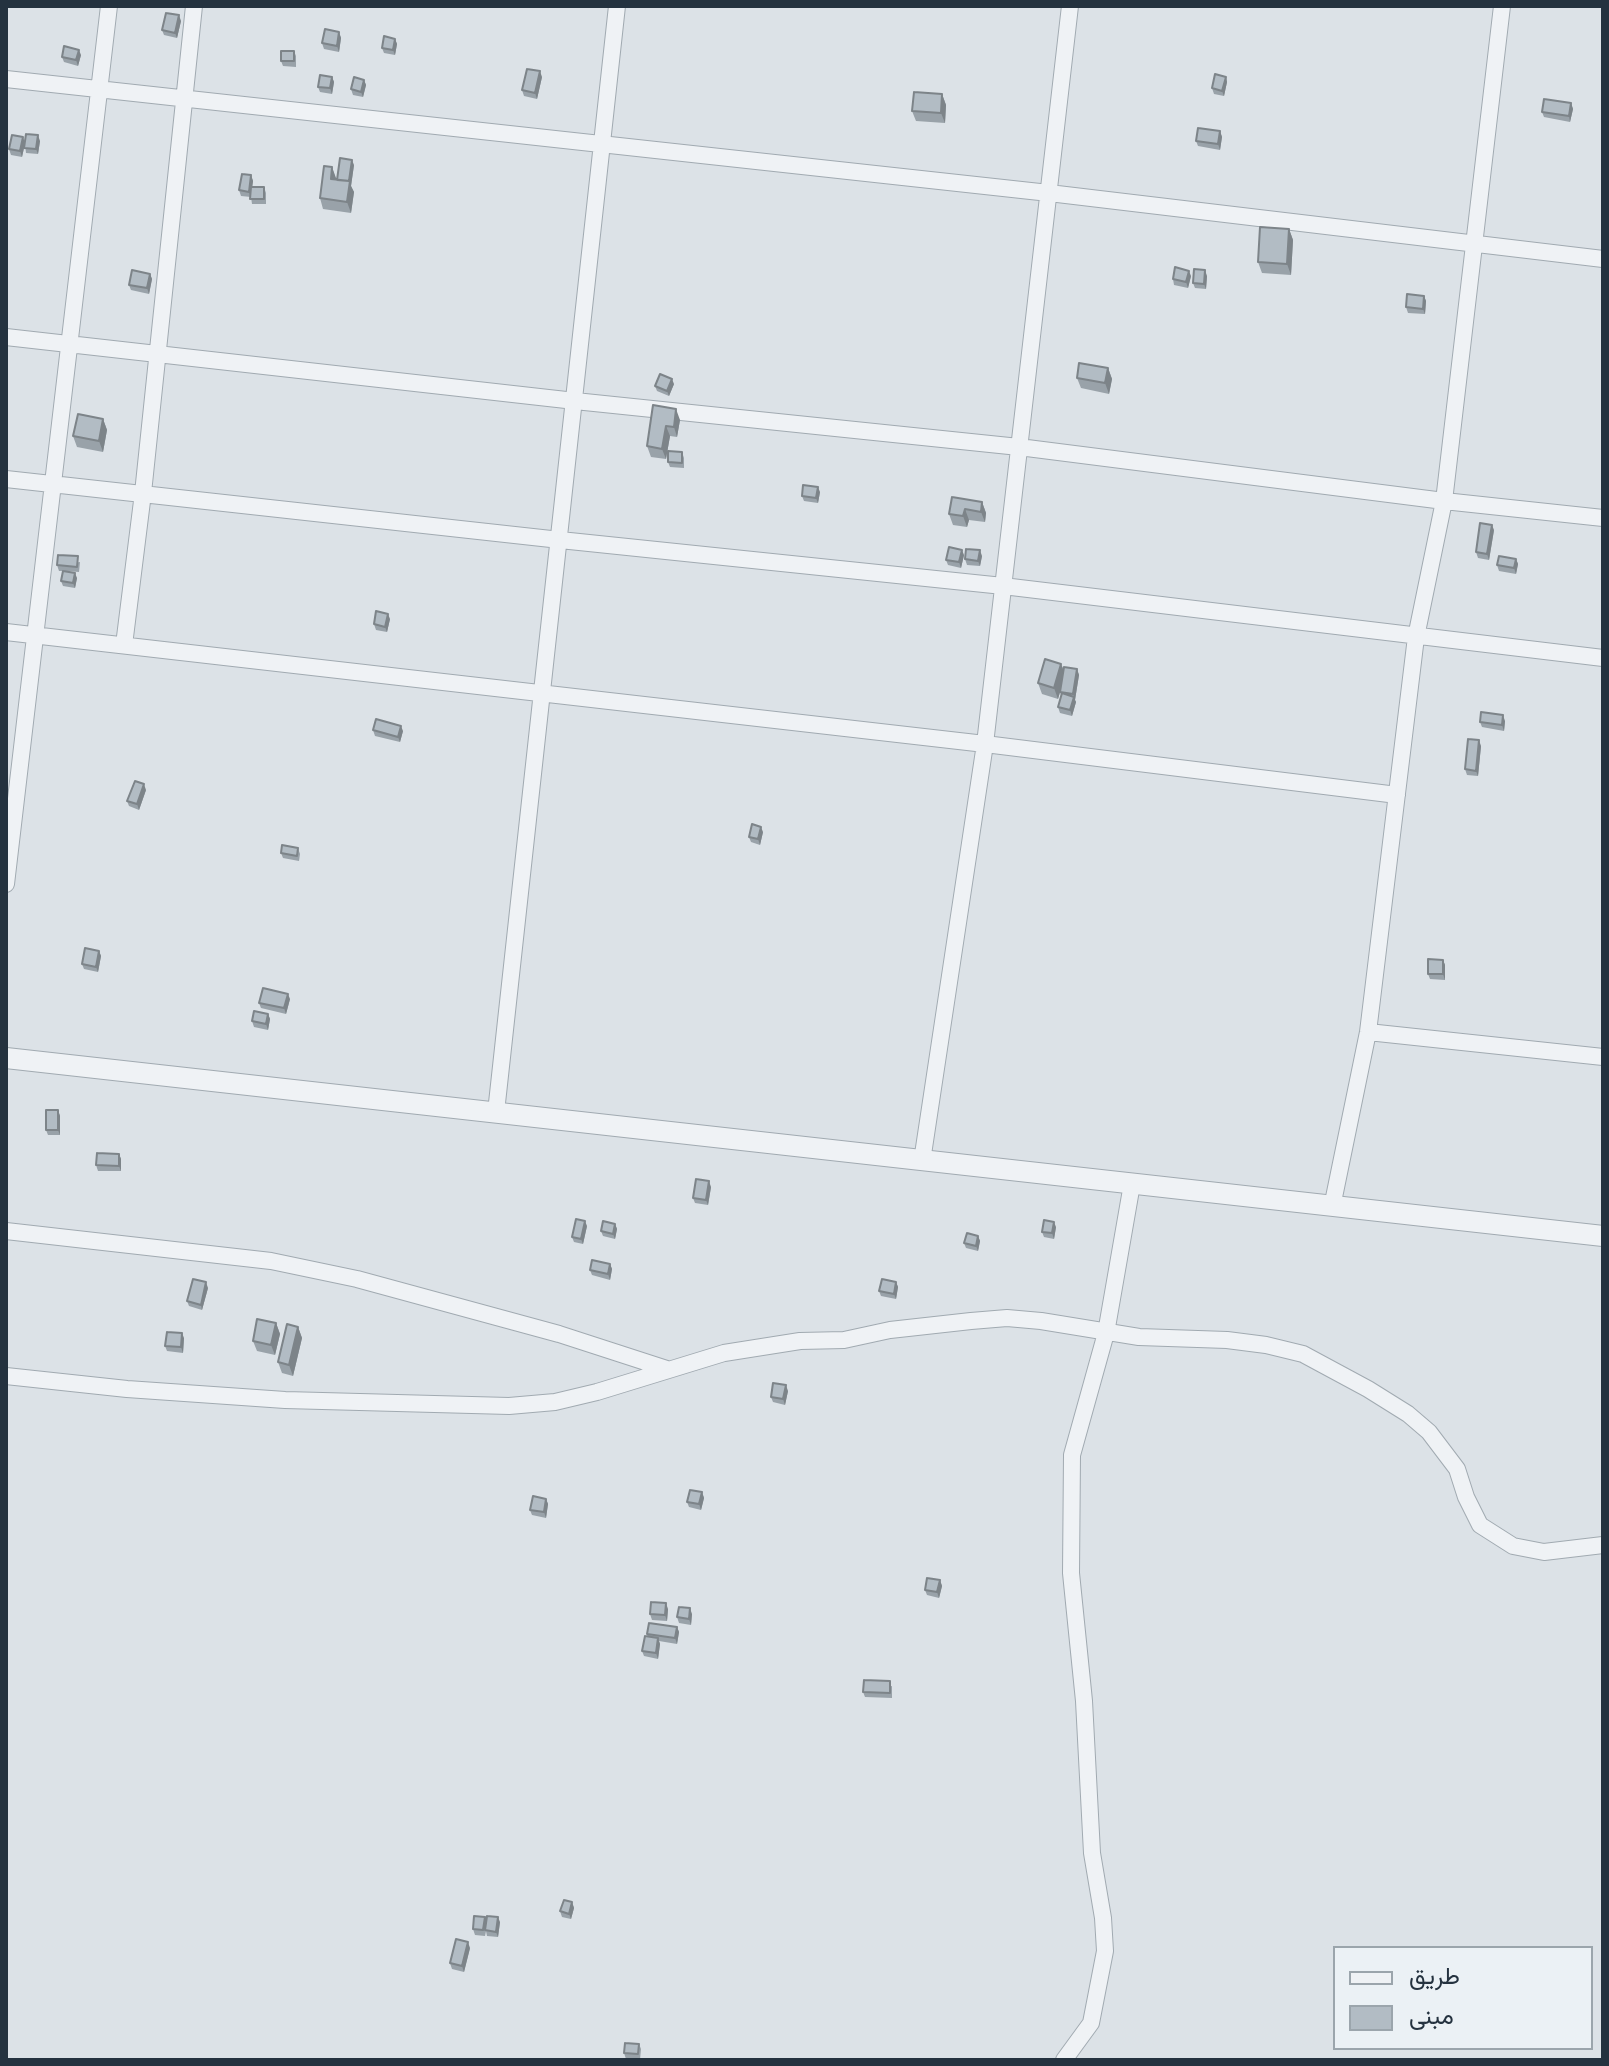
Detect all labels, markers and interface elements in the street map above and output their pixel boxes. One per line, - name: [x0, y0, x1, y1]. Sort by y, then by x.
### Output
- legend: [1333, 1946, 1593, 2050]
- text: طريق: [1409, 1962, 1460, 1989]
- text: مبنى: [1409, 2002, 1454, 2029]

